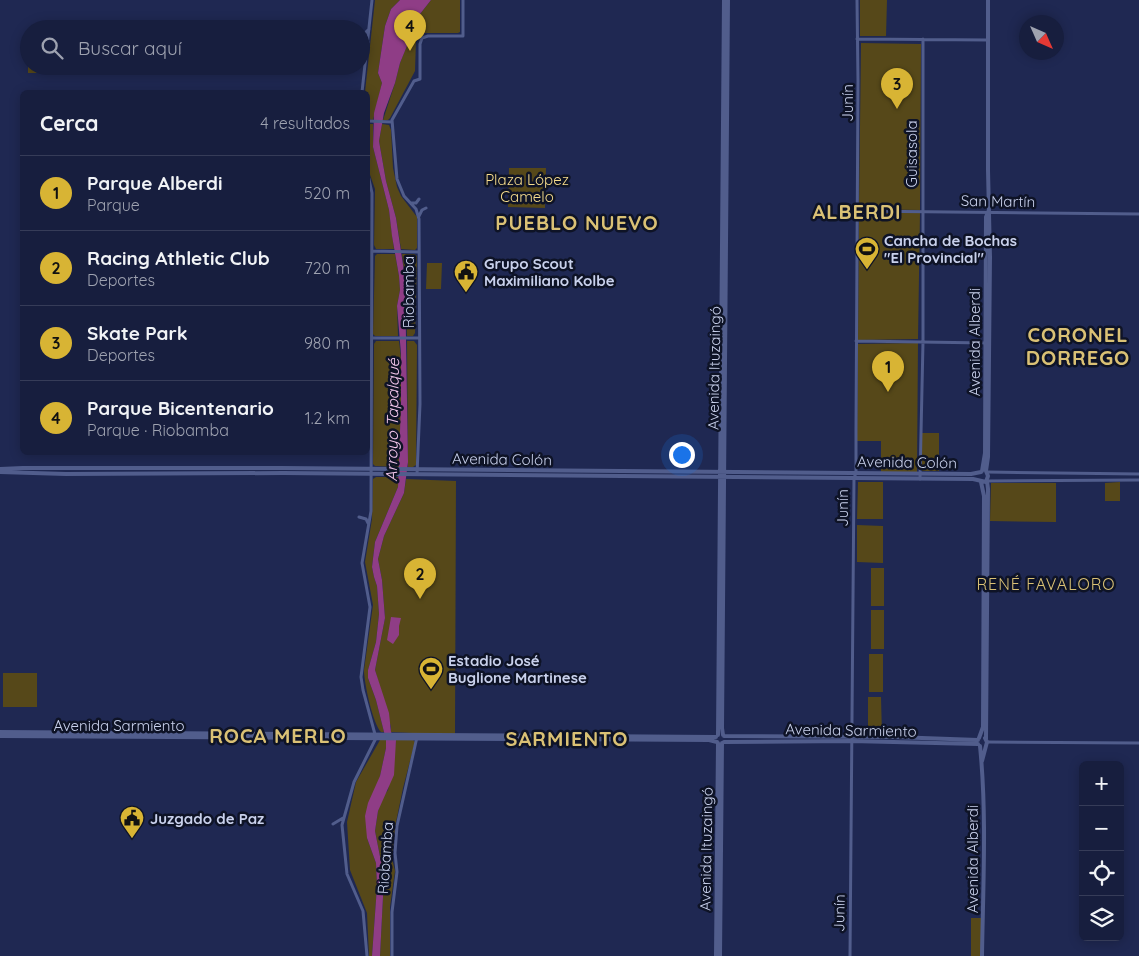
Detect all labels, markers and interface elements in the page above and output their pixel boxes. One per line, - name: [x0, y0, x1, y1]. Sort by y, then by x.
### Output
- pin: 4: [394, 10, 426, 51]
- north arrow: [1019, 15, 1064, 60]
- search box: [20, 20, 370, 75]
- icon: search: [38, 34, 66, 62]
- text: Buscar aquí: [78, 36, 182, 60]
- pin: 3: [881, 68, 913, 109]
- street label: Junín: [838, 84, 857, 122]
- text: Cerca: [40, 110, 98, 136]
- text: 4 resultados: [260, 113, 350, 133]
- street label: Guisasola: [902, 120, 921, 188]
- park label: Plaza López Camelo: [485, 170, 569, 206]
- text: Parque Alberdi: [87, 171, 222, 195]
- text: 1: [53, 183, 59, 203]
- text: 520 m: [304, 183, 350, 203]
- street label: San Martín: [961, 191, 1035, 211]
- text: Parque: [87, 195, 140, 215]
- district label: ALBERDI: [812, 199, 902, 224]
- district label: PUEBLO NUEVO: [495, 210, 659, 235]
- place label: Cancha de Bochas "El Provincial": [884, 231, 1017, 267]
- sports icon: Cancha de Bochas "El Provincial": [854, 236, 880, 270]
- text: Racing Athletic Club: [87, 246, 270, 270]
- place label: Grupo Scout Maximiliano Kolbe: [484, 254, 615, 290]
- street label: Riobamba: [399, 256, 418, 328]
- text: 2: [51, 258, 61, 278]
- text: 720 m: [304, 258, 350, 278]
- public building icon: Grupo Scout Maximiliano Kolbe: [453, 259, 479, 293]
- text: Deportes: [87, 270, 155, 290]
- street label: Avenida Alberdi: [965, 288, 984, 396]
- street label: Avenida Ituzaingó: [703, 306, 725, 430]
- text: Skate Park: [87, 321, 188, 345]
- district label: CORONEL DORREGO: [1026, 322, 1130, 370]
- text: 3: [52, 333, 60, 353]
- text: 980 m: [304, 333, 350, 353]
- text: Deportes: [87, 345, 155, 365]
- pin: 1: [872, 351, 904, 392]
- water label: Arroyo Tapalqué: [381, 357, 403, 482]
- text: Parque Bicentenario: [87, 396, 274, 420]
- text: 4: [51, 408, 61, 428]
- text: 1.2 km: [305, 408, 350, 428]
- text: Parque · Riobamba: [87, 420, 229, 440]
- your location: [669, 442, 695, 468]
- street label: Avenida Colón: [452, 449, 552, 469]
- street label: Avenida Colón: [857, 452, 957, 472]
- street label: Junín: [833, 489, 852, 527]
- pin: 2: [404, 558, 436, 599]
- district label: RENÉ FAVALORO: [976, 574, 1116, 594]
- place label: Estadio José Buglione Martinese: [448, 651, 587, 687]
- sports icon: Estadio José Buglione Martinese: [418, 656, 444, 690]
- street label: Avenida Sarmiento: [53, 716, 185, 735]
- street label: Avenida Sarmiento: [785, 719, 917, 741]
- district label: ROCA MERLO: [209, 723, 347, 748]
- district label: SARMIENTO: [506, 726, 628, 751]
- map controls: [1079, 761, 1124, 941]
- button: +: [1079, 761, 1124, 806]
- street label: Avenida Ituzaingó: [695, 787, 717, 911]
- public building icon: Juzgado de Paz: [119, 805, 145, 839]
- street label: Avenida Alberdi: [963, 805, 982, 913]
- button: −: [1079, 806, 1124, 851]
- place label: Juzgado de Paz: [150, 809, 264, 828]
- street label: Riobamba: [373, 821, 397, 895]
- button: locate: [1079, 851, 1124, 896]
- street label: Junín: [829, 894, 849, 932]
- button: layers: [1079, 896, 1124, 941]

